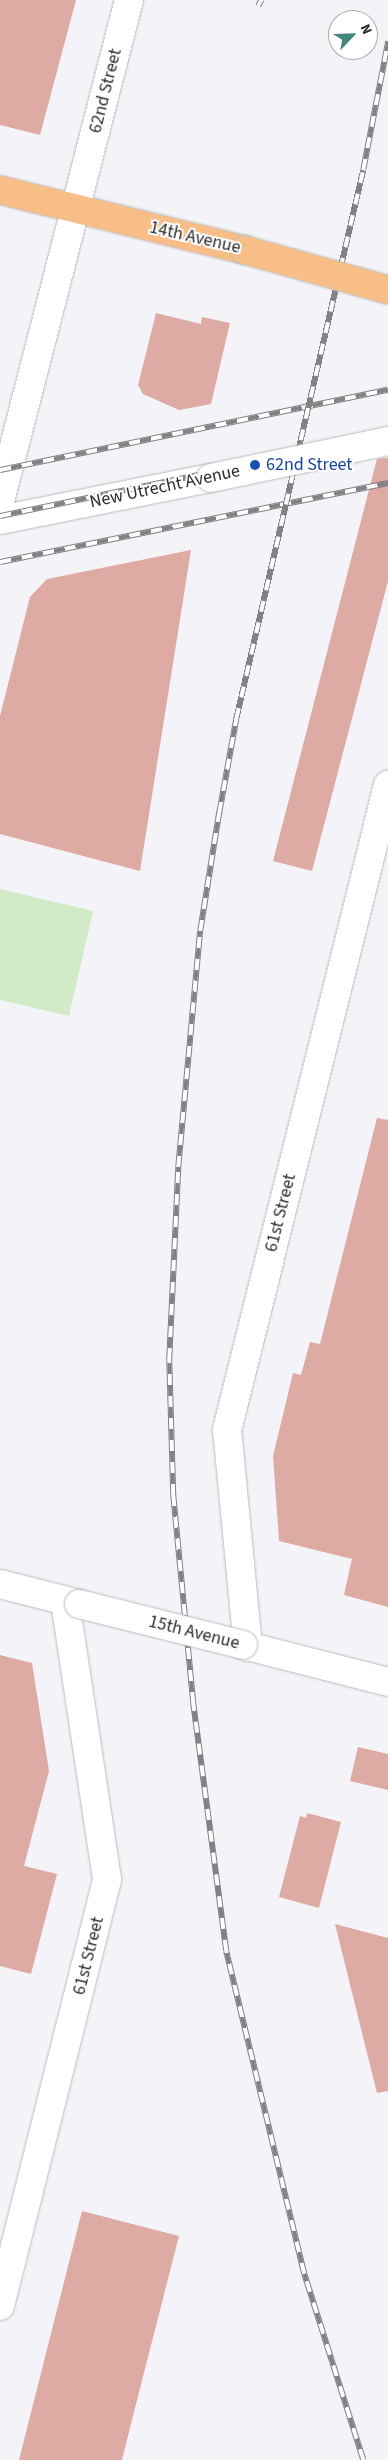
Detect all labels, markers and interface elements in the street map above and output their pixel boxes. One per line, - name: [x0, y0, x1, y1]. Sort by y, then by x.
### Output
- north arrow: [328, 10, 378, 60]
- text: N: [355, 21, 377, 38]
- street label: 62nd Street: [85, 46, 127, 136]
- street label: 14th Avenue: [147, 217, 243, 259]
- place label: 62nd Street: [266, 454, 352, 476]
- marker: 62nd Street: [248, 458, 262, 472]
- street label: New Utrecht Avenue: [88, 461, 242, 513]
- street label: 61st Street: [261, 1172, 301, 1254]
- street label: 15th Avenue: [146, 1611, 242, 1655]
- street label: 61st Street: [69, 1915, 109, 1997]

